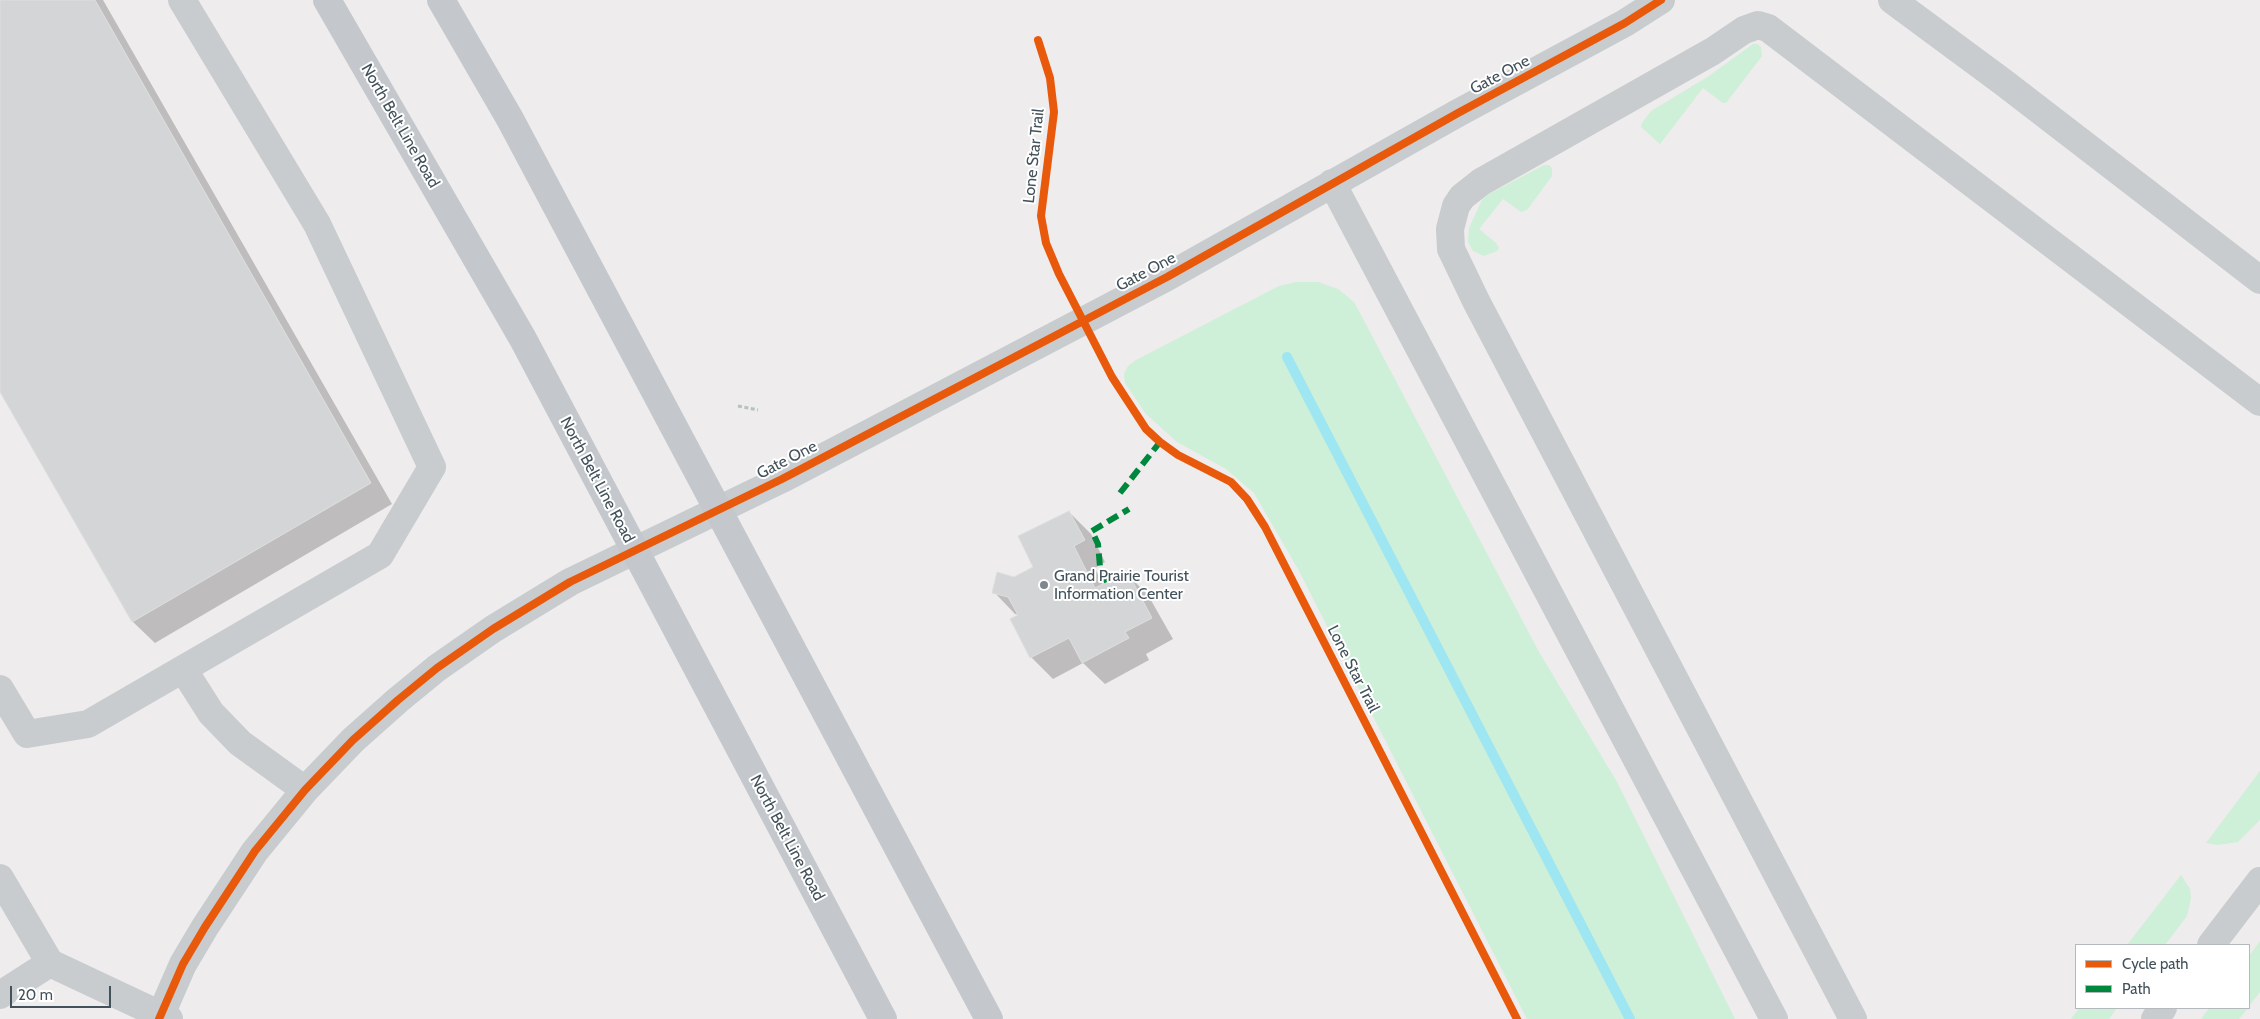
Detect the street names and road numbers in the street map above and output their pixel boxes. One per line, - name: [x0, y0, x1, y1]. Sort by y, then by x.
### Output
- street label: Gate One: [1467, 51, 1533, 99]
- street label: North Belt Line Road: [357, 61, 443, 191]
- street label: Lone Star Trail: [1019, 108, 1049, 204]
- street label: Gate One: [1113, 248, 1179, 296]
- street label: North Belt Line Road: [556, 414, 638, 546]
- street label: Gate One: [754, 437, 820, 483]
- street label: Lone Star Trail: [1323, 622, 1383, 716]
- street label: North Belt Line Road: [746, 772, 828, 904]

